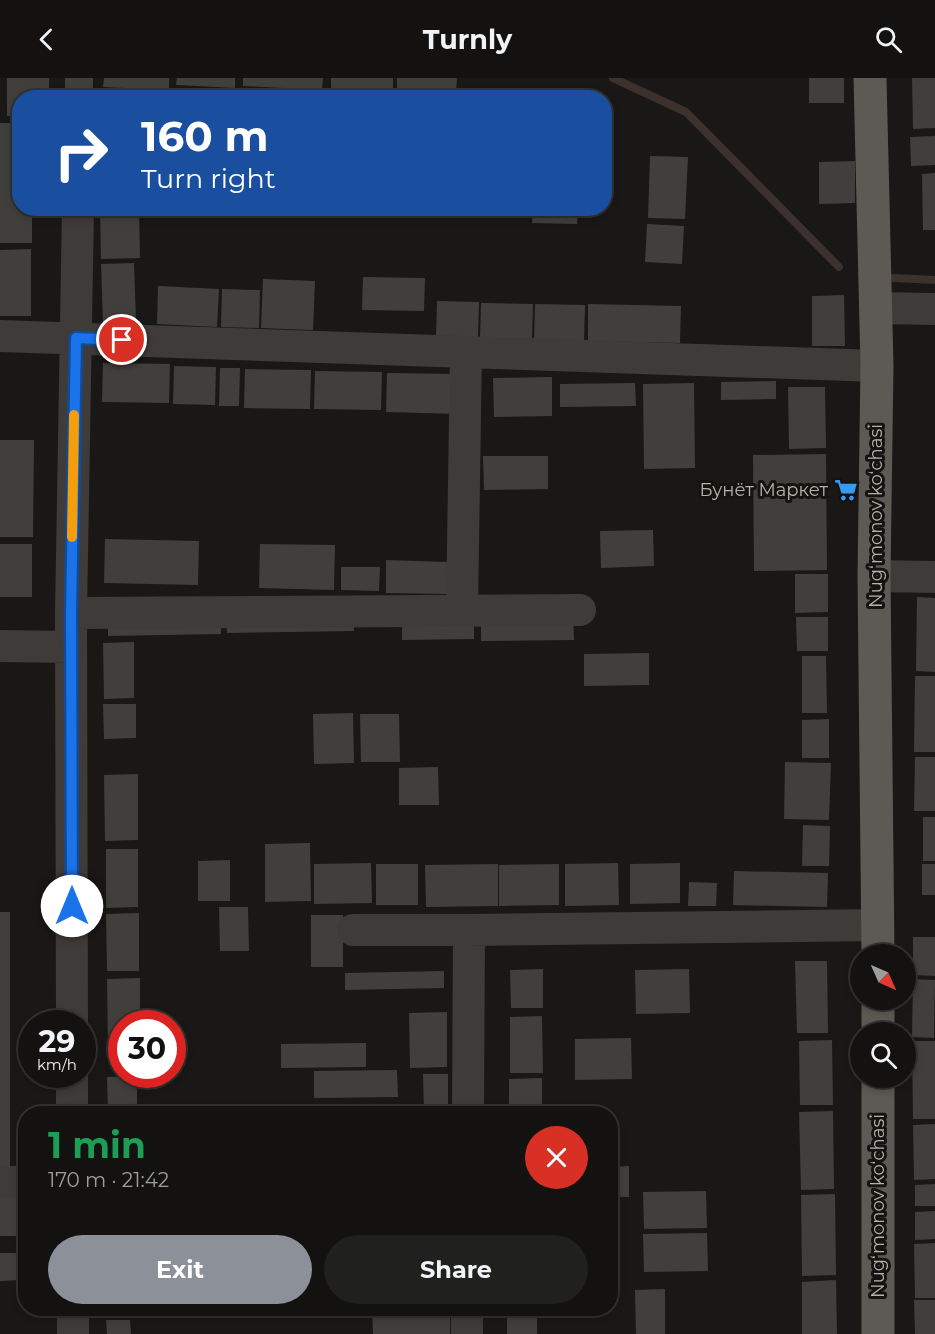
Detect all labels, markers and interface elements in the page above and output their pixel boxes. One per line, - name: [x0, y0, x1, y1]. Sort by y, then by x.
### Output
- icon: back: [30, 23, 63, 56]
- text: Turnly: [423, 23, 512, 56]
- icon: search: [872, 23, 905, 56]
- text: 160 m: [141, 110, 269, 162]
- icon: right: [42, 114, 120, 192]
- text: Turn right: [141, 162, 276, 195]
- pin: [96, 314, 147, 365]
- icon: arrive: [105, 323, 138, 356]
- street label: Nugʻmonov koʻchasi: [865, 424, 887, 608]
- supermarket icon: Бунёт Маркет: [833, 477, 859, 503]
- place label: Бунёт Маркет: [700, 479, 828, 501]
- position arrow: [40, 874, 104, 938]
- north arrow: [850, 944, 916, 1010]
- map controls: [850, 944, 916, 1088]
- speed limit sign: 30: [108, 1010, 186, 1088]
- button: search: [850, 1022, 916, 1088]
- text: 29: [39, 1023, 75, 1060]
- text: km/h: [37, 1055, 77, 1074]
- street label: Nugʻmonov koʻchasi: [867, 1114, 889, 1298]
- text: 1 min: [48, 1123, 146, 1167]
- button: close: [525, 1126, 588, 1189]
- text: 170 m · 21:42: [48, 1168, 169, 1192]
- button: Exit: [48, 1235, 312, 1304]
- button: Share: [324, 1235, 588, 1304]

